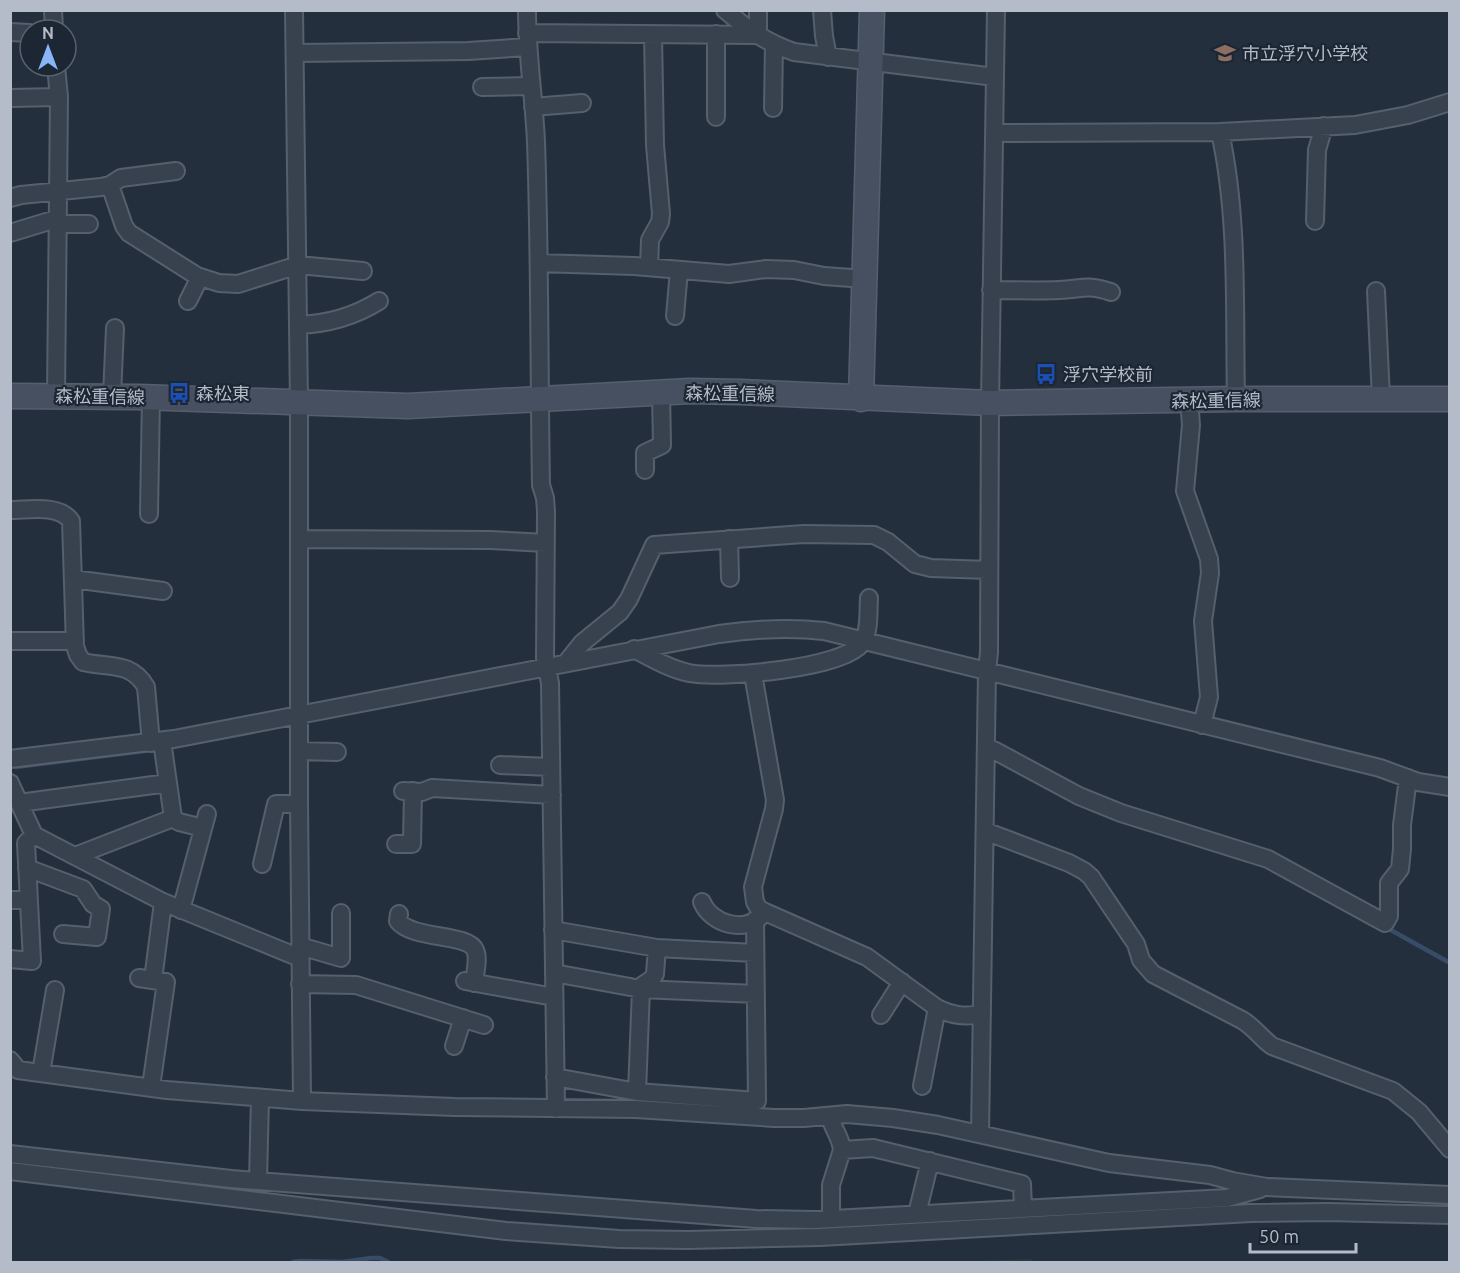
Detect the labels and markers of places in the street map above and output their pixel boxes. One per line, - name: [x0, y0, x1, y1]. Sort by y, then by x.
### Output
- school or university icon: 市立浮穴小学校: [1213, 41, 1237, 65]
- place label: 市立浮穴小学校: [1242, 43, 1368, 63]
- bus stop icon: 浮穴学校前: [1034, 362, 1058, 386]
- place label: 浮穴学校前: [1063, 364, 1153, 384]
- bus stop icon: 森松東: [167, 381, 191, 405]
- place label: 森松東: [196, 383, 250, 403]

